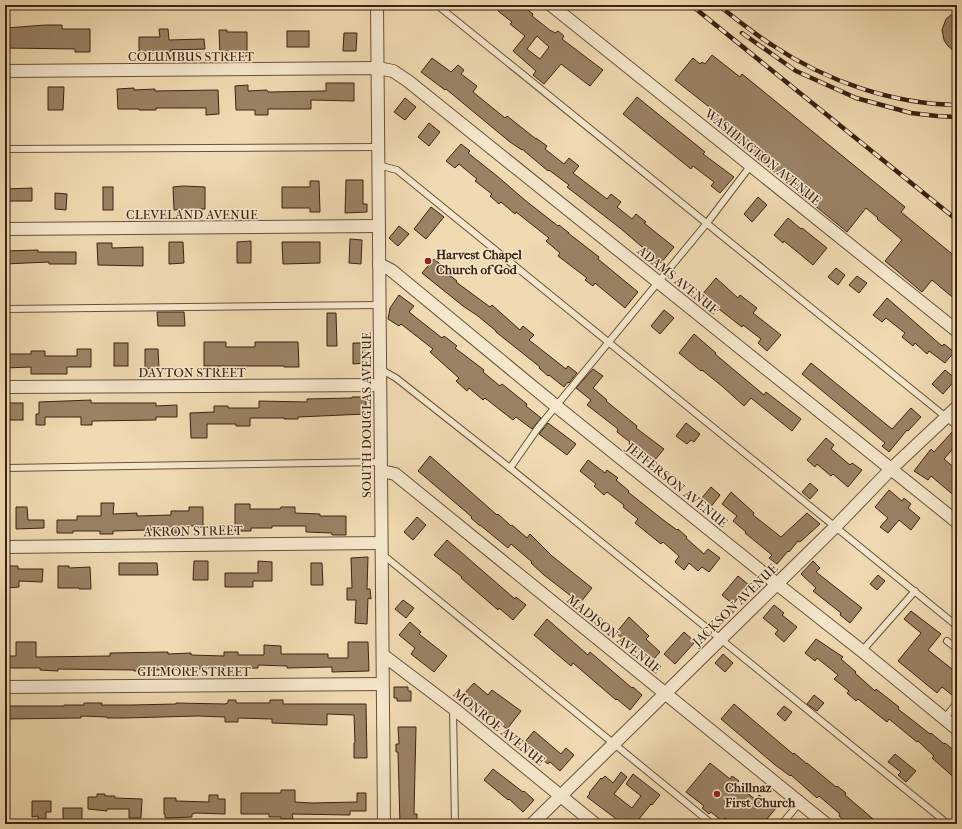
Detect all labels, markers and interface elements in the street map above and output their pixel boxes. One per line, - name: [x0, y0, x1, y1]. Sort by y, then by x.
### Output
- street label: COLUMBUS STREET: [128, 49, 254, 64]
- street label: WASHINGTON AVENUE: [701, 105, 824, 208]
- street label: CLEVELAND AVENUE: [126, 207, 258, 222]
- street label: ADAMS AVENUE: [634, 242, 722, 317]
- place label: Harvest Chapel Church of God: [436, 247, 522, 277]
- marker: Harvest Chapel Church of God: [423, 256, 433, 266]
- street label: SOUTH DOUGLAS AVENUE: [359, 332, 374, 498]
- street label: DAYTON STREET: [138, 365, 246, 380]
- street label: JEFFERSON AVENUE: [623, 439, 731, 530]
- street label: AKRON STREET: [142, 523, 243, 539]
- street label: JACKSON AVENUE: [689, 561, 781, 650]
- street label: MADISON AVENUE: [564, 591, 664, 677]
- street label: GILMORE STREET: [137, 664, 251, 679]
- street label: MONROE AVENUE: [450, 685, 548, 769]
- place label: Chillnaz First Church: [724, 780, 796, 810]
- marker: Chillnaz First Church: [712, 789, 722, 799]

